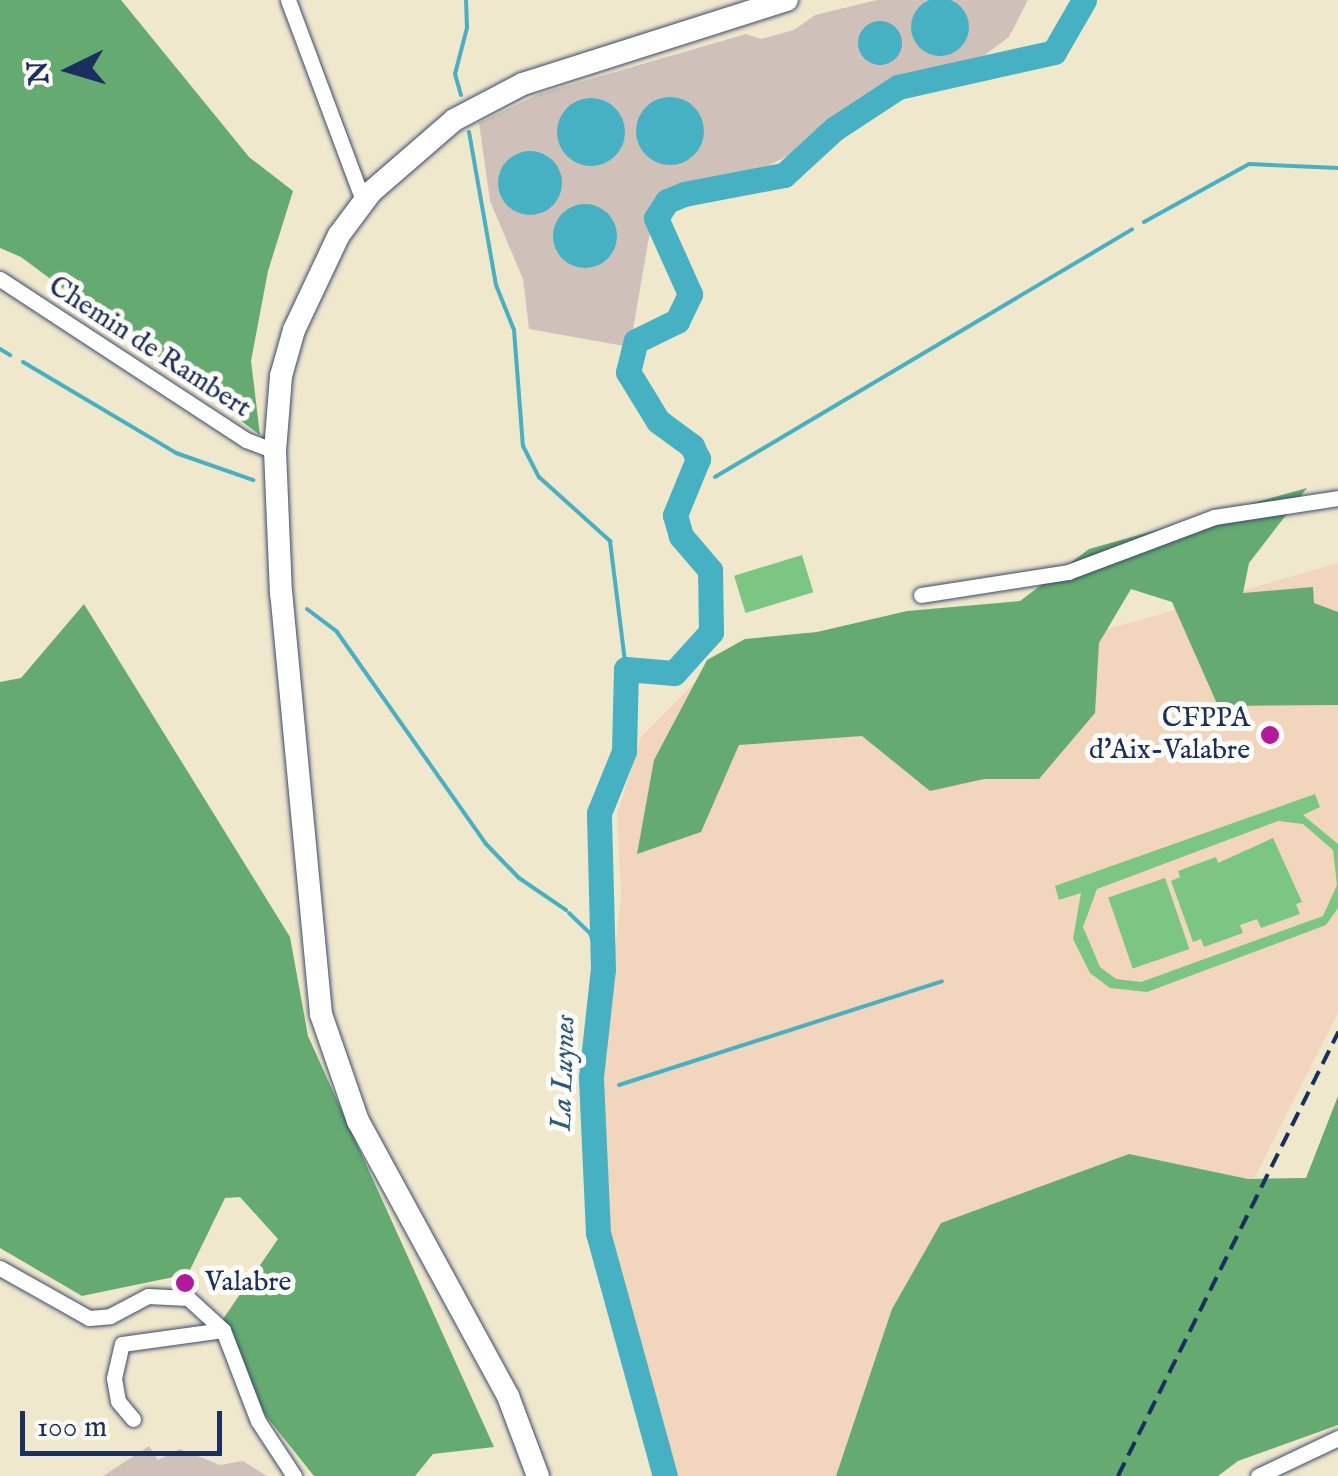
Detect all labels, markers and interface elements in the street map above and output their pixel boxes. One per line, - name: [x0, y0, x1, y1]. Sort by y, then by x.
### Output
- north arrow: [20, 20, 120, 120]
- text: N: [21, 59, 58, 86]
- street label: Chemin de Rambert: [42, 270, 256, 426]
- place label: CFPPA d'Aix-Valabre: [1089, 702, 1250, 768]
- marker: CFPPA d'Aix-Valabre: [1259, 724, 1281, 746]
- water label: La Luynes: [544, 1014, 584, 1132]
- place label: Valabre: [205, 1266, 291, 1300]
- marker: Valabre: [174, 1272, 196, 1294]
- scale bar: [25, 1391, 228, 1453]
- text: 100 m: [37, 1409, 107, 1447]

